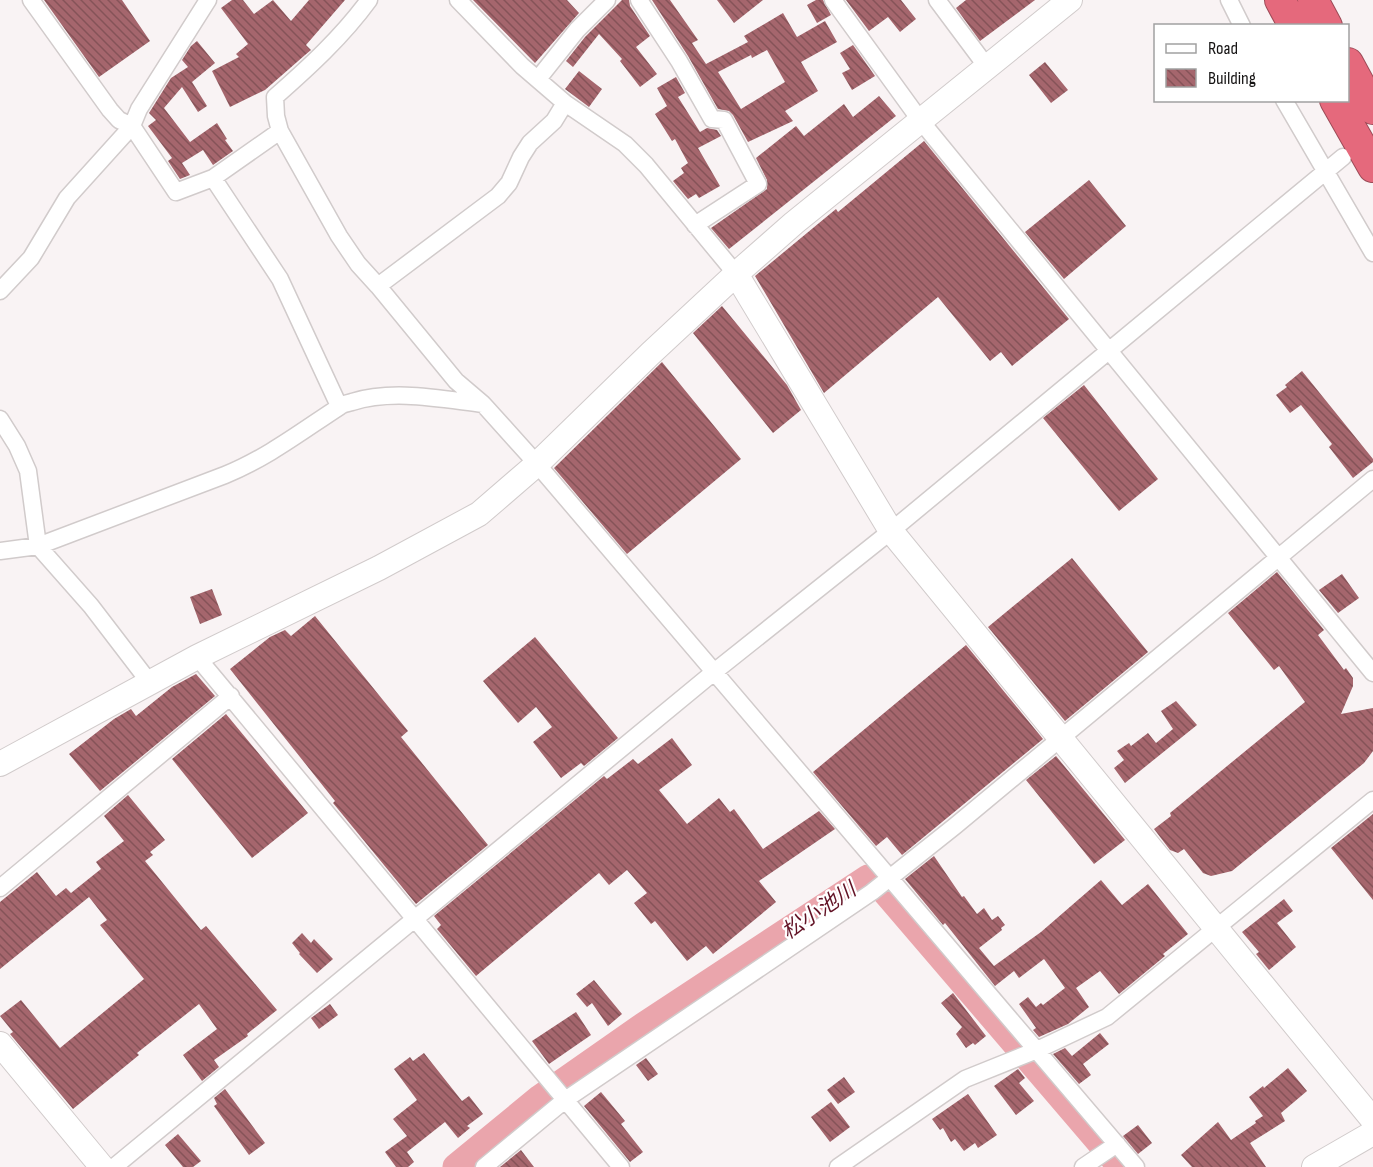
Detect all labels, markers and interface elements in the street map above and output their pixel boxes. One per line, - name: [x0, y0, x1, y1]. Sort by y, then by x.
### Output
- legend: [1154, 24, 1349, 102]
- text: Road: [1208, 38, 1238, 59]
- text: Building: [1208, 68, 1256, 89]
- water label: 松小池川: [777, 876, 862, 945]

